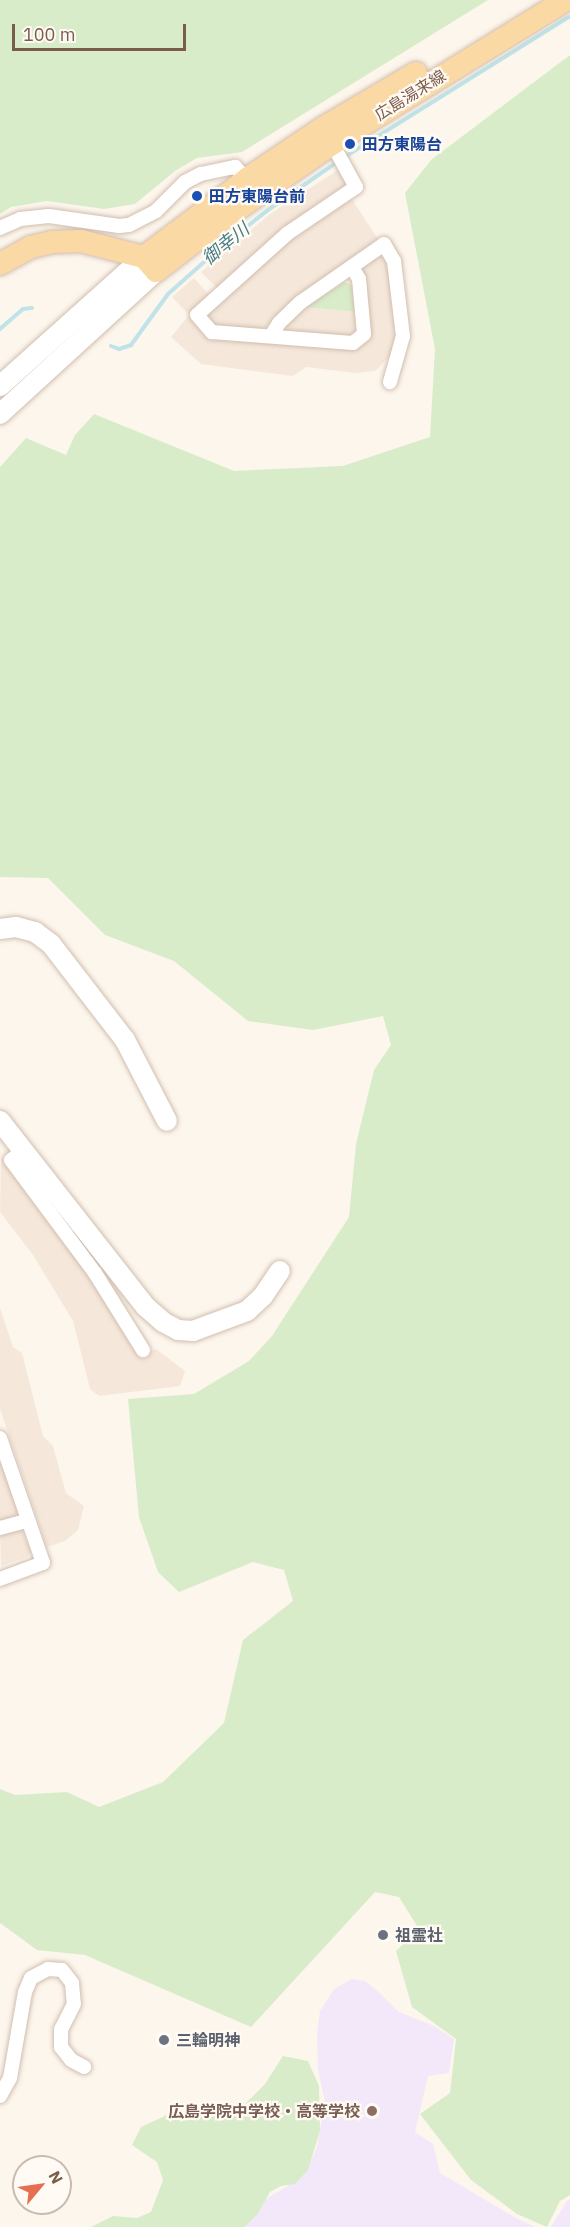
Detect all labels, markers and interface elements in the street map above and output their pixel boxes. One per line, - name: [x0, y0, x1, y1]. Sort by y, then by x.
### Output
- scale bar: [15, 12, 189, 50]
- text: 100 m: [23, 23, 75, 46]
- street label: 広島湯来線: [371, 66, 449, 124]
- place label: 田方東陽台: [362, 134, 442, 154]
- marker: 田方東陽台: [343, 137, 357, 151]
- place label: 田方東陽台前: [209, 186, 305, 206]
- marker: 田方東陽台前: [190, 189, 204, 203]
- water label: 御幸川: [198, 219, 254, 269]
- place label: 祖霊社: [395, 1925, 443, 1945]
- marker: 祖霊社: [376, 1928, 390, 1942]
- place label: 三輪明神: [176, 2030, 240, 2050]
- marker: 三輪明神: [157, 2033, 171, 2047]
- place label: 広島学院中学校・高等学校: [168, 2101, 360, 2121]
- marker: 広島学院中学校・高等学校: [365, 2104, 379, 2118]
- north arrow: [12, 2155, 72, 2215]
- text: N: [44, 2167, 68, 2187]

